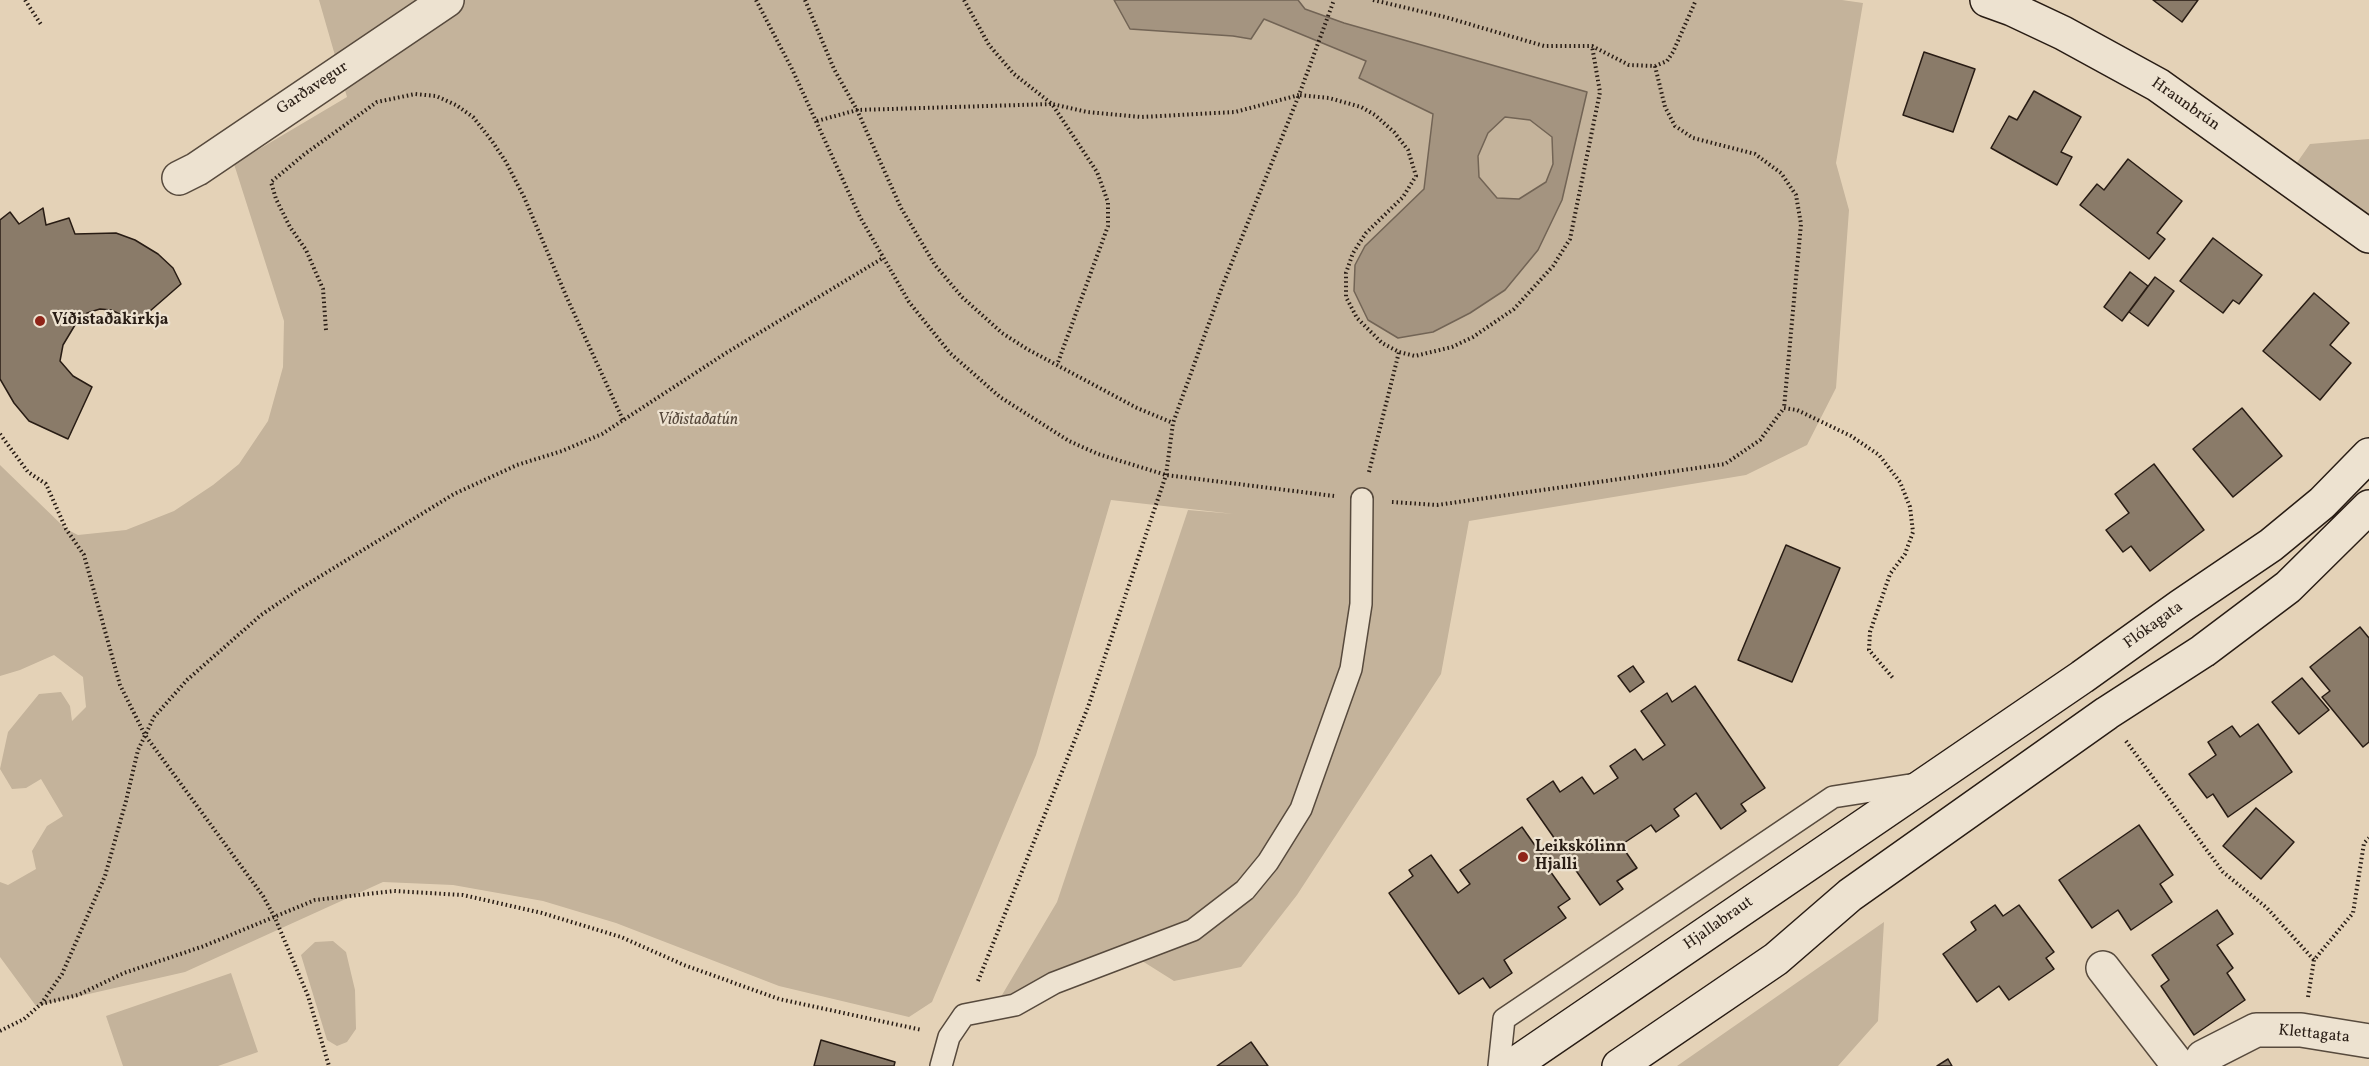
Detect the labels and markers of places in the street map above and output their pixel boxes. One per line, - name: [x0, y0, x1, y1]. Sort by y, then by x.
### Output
- place label: Víðistaðakirkja: [52, 311, 168, 331]
- marker: Víðistaðakirkja: [33, 314, 47, 328]
- place label: Leikskólinn Hjalli: [1535, 838, 1626, 876]
- marker: Leikskólinn Hjalli: [1516, 850, 1530, 864]

